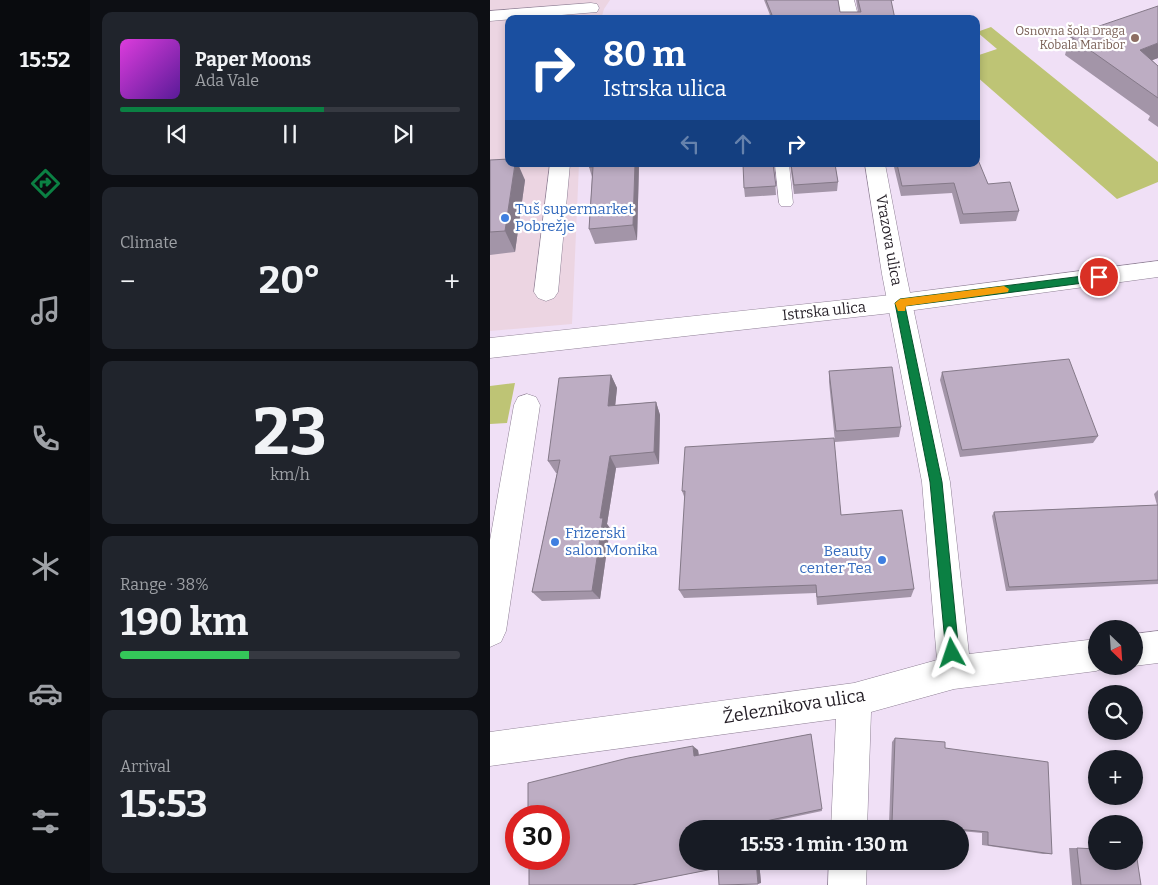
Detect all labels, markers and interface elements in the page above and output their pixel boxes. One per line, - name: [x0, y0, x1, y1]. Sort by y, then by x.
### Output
- place label: Osnovna šola Draga Kobala Maribor: [1015, 24, 1126, 52]
- marker: Osnovna šola Draga Kobala Maribor: [1129, 32, 1141, 44]
- text: 80 m: [603, 33, 686, 75]
- icon: right: [520, 35, 585, 100]
- text: 15:52: [20, 46, 70, 73]
- text: Paper Moons: [195, 48, 311, 71]
- text: Ada Vale: [195, 71, 259, 90]
- text: Istrska ulica: [603, 75, 727, 102]
- icon: previous: [163, 120, 191, 148]
- icon: pause: [276, 120, 304, 148]
- icon: next: [389, 120, 417, 148]
- icon: left: [676, 130, 704, 158]
- icon: ahead: [729, 130, 757, 158]
- icon: right: [782, 130, 810, 158]
- icon: directions: [28, 166, 63, 201]
- street label: Vrazova ulica: [872, 193, 906, 287]
- place label: Tuš supermarket Pobrežje: [515, 200, 634, 235]
- marker: Tuš supermarket Pobrežje: [499, 212, 511, 224]
- text: Climate: [120, 233, 178, 252]
- pin: [1078, 256, 1120, 298]
- text: 20°: [259, 257, 321, 303]
- icon: arrive: [1085, 263, 1113, 291]
- text: −: [120, 265, 135, 298]
- text: +: [444, 265, 460, 298]
- icon: music: [28, 293, 63, 328]
- street label: Istrska ulica: [781, 298, 867, 324]
- text: 23: [253, 393, 327, 471]
- icon: phone: [28, 421, 63, 456]
- text: km/h: [270, 465, 310, 484]
- place label: Frizerski salon Monika: [565, 524, 658, 559]
- marker: Frizerski salon Monika: [549, 536, 561, 548]
- place label: Beauty center Tea: [799, 542, 872, 577]
- icon: climate: [28, 549, 63, 584]
- marker: Beauty center Tea: [876, 554, 888, 566]
- text: Range · 38%: [120, 575, 209, 594]
- text: 190 km: [120, 599, 248, 645]
- north arrow: [1088, 620, 1142, 675]
- map controls: [1088, 620, 1143, 870]
- position arrow: [925, 626, 977, 678]
- icon: car: [28, 676, 63, 711]
- street label: Železnikova ulica: [721, 684, 867, 728]
- button: search: [1088, 685, 1143, 740]
- button: +: [1088, 750, 1143, 805]
- text: Arrival: [120, 757, 171, 776]
- text: 15:53: [120, 781, 208, 827]
- icon: filters: [28, 804, 63, 839]
- speed limit sign: 30: [505, 805, 570, 870]
- button: −: [1088, 815, 1143, 870]
- text: 15:53 · 1 min · 130 m: [740, 833, 908, 856]

